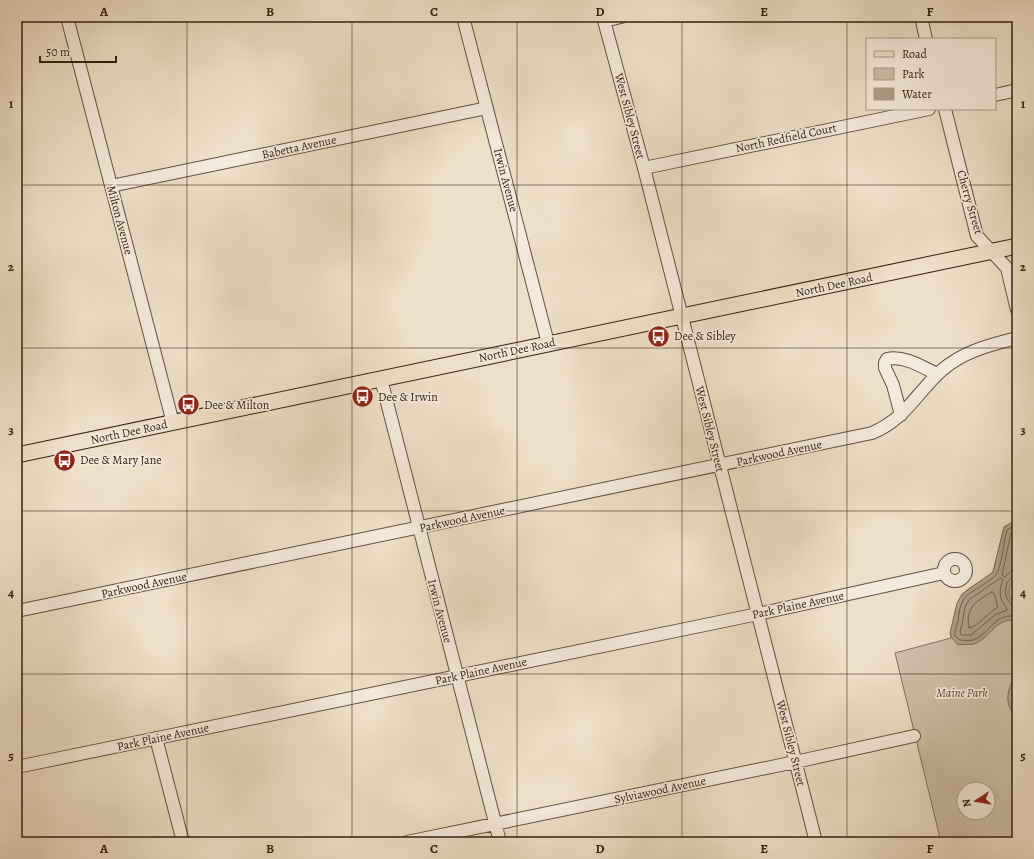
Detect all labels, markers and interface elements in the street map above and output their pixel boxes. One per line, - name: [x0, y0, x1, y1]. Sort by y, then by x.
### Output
- text: A: [99, 3, 109, 20]
- text: B: [266, 3, 274, 20]
- text: C: [430, 3, 438, 20]
- text: D: [595, 3, 605, 20]
- text: E: [760, 3, 768, 20]
- text: F: [927, 3, 934, 20]
- scale bar: [40, 38, 116, 64]
- legend: [866, 38, 996, 110]
- text: 50 m: [46, 44, 70, 60]
- text: Road: [902, 46, 928, 62]
- text: Park: [902, 66, 925, 82]
- street label: West Sibley Street: [611, 70, 649, 161]
- text: Water: [901, 86, 932, 102]
- text: 1: [9, 95, 14, 112]
- text: 1: [1021, 95, 1026, 112]
- street label: North Redfield Court: [734, 119, 838, 157]
- street label: Babetta Avenue: [260, 131, 338, 163]
- street label: Irwin Avenue: [490, 146, 522, 214]
- street label: Cherry Street: [953, 168, 987, 236]
- street label: Milton Avenue: [103, 184, 137, 256]
- text: 2: [8, 258, 15, 275]
- text: 2: [1020, 258, 1027, 275]
- street label: North Dee Road: [794, 269, 874, 301]
- bus stop icon: Dee & Sibley: [645, 323, 671, 349]
- place label: Dee & Sibley: [674, 328, 736, 344]
- street label: North Dee Road: [477, 334, 557, 366]
- street label: West Sibley Street: [691, 383, 728, 474]
- bus stop icon: Dee & Irwin: [350, 384, 376, 410]
- place label: Dee & Irwin: [378, 389, 438, 405]
- bus stop icon: Dee & Milton: [175, 392, 201, 418]
- place label: Dee & Milton: [204, 397, 270, 413]
- street label: North Dee Road: [89, 416, 169, 448]
- text: 3: [8, 421, 14, 438]
- text: 3: [1020, 421, 1026, 438]
- street label: Parkwood Avenue: [735, 436, 823, 470]
- bus stop icon: Dee & Mary Jane: [52, 447, 78, 473]
- place label: Dee & Mary Jane: [80, 452, 162, 468]
- street label: Parkwood Avenue: [418, 502, 506, 536]
- street label: Parkwood Avenue: [100, 568, 188, 602]
- street label: Irwin Avenue: [424, 577, 456, 645]
- text: 4: [8, 584, 14, 601]
- text: 4: [1020, 584, 1026, 601]
- street label: Park Plaine Avenue: [751, 587, 845, 623]
- street label: Park Plaine Avenue: [434, 653, 528, 689]
- park label: Maine Park: [936, 685, 988, 701]
- street label: West Sibley Street: [772, 697, 809, 788]
- street label: Park Plaine Avenue: [116, 719, 210, 755]
- text: 5: [8, 747, 14, 764]
- text: 5: [1020, 747, 1026, 764]
- street label: Sylviawood Avenue: [613, 772, 707, 808]
- north arrow: [956, 781, 996, 821]
- text: N: [959, 797, 975, 808]
- text: A: [99, 840, 109, 857]
- text: B: [266, 840, 274, 857]
- text: C: [430, 840, 438, 857]
- text: D: [595, 840, 605, 857]
- text: E: [760, 840, 768, 857]
- text: F: [927, 840, 934, 857]

